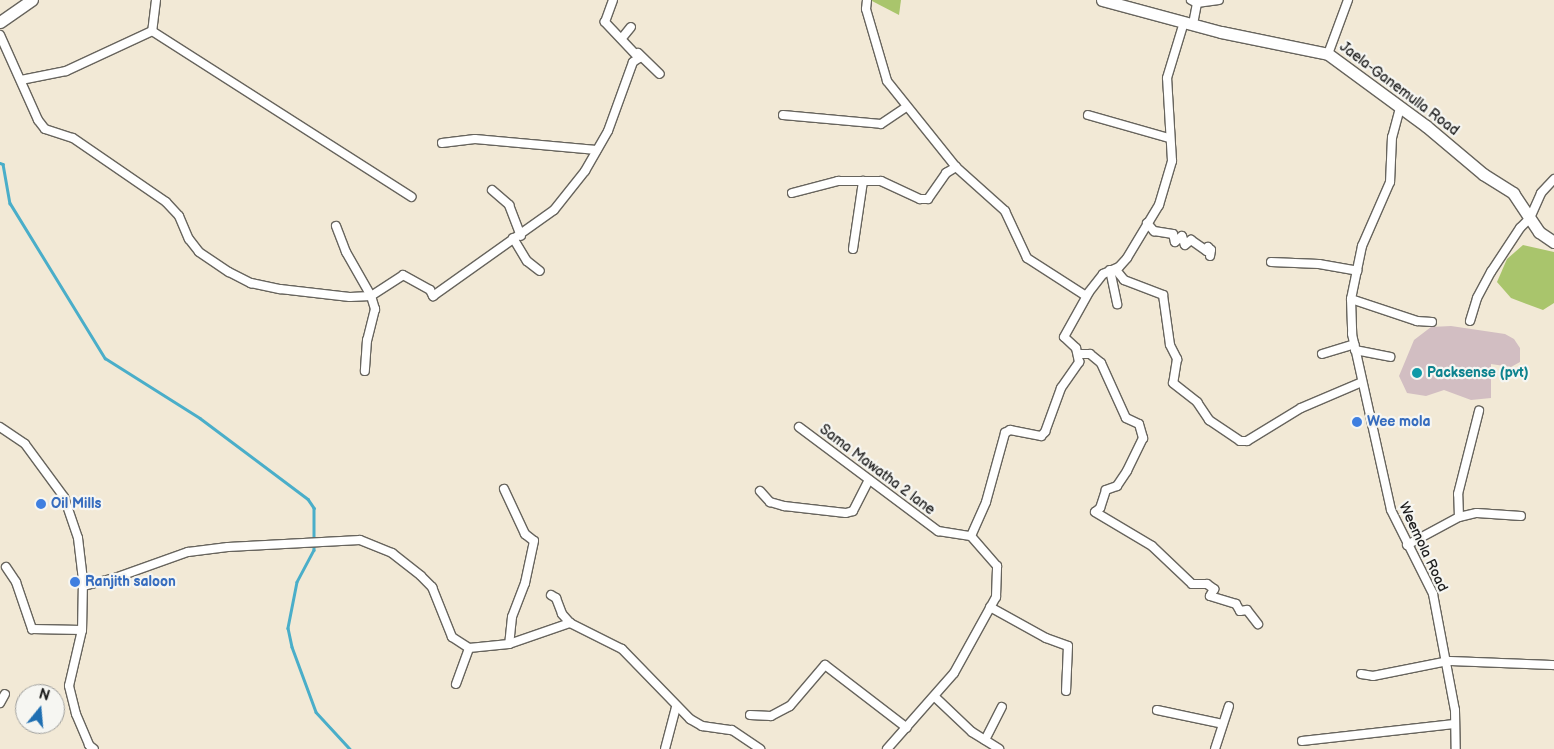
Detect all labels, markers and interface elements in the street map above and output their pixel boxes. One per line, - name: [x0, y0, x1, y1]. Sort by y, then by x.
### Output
- street label: Jaela-Ganemulla Road: [1336, 39, 1462, 139]
- place label: Packsense (pvt): [1427, 365, 1529, 381]
- marker: Packsense (pvt): [1411, 367, 1423, 379]
- place label: Wee mola: [1367, 414, 1431, 430]
- marker: Wee mola: [1351, 416, 1363, 428]
- street label: Sama Mawatha 2 lane: [816, 421, 938, 519]
- place label: Oil Mills: [51, 496, 101, 512]
- marker: Oil Mills: [35, 498, 47, 510]
- street label: Weemola Road: [1395, 500, 1451, 594]
- place label: Ranjith saloon: [85, 574, 176, 590]
- marker: Ranjith saloon: [69, 576, 81, 588]
- north arrow: [15, 684, 65, 734]
- text: N: [37, 685, 52, 705]

